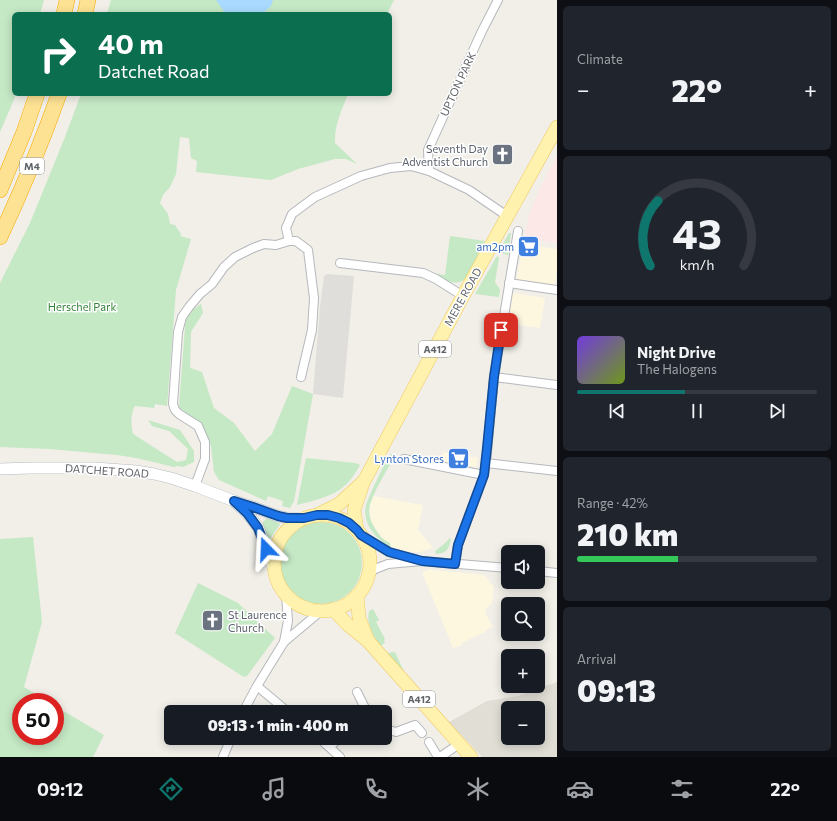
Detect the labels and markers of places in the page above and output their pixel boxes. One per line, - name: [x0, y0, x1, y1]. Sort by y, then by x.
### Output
- place label: Seventh Day Adventist Church: [402, 142, 488, 168]
- church icon: Seventh Day Adventist Church: [490, 142, 516, 168]
- supermarket icon: am2pm: [516, 234, 542, 260]
- place label: am2pm: [476, 240, 514, 253]
- pin: [484, 313, 518, 347]
- supermarket icon: Lynton Stores: [446, 446, 472, 472]
- place label: Lynton Stores: [374, 452, 444, 465]
- church icon: St Laurence Church: [200, 608, 226, 634]
- place label: St Laurence Church: [228, 608, 287, 634]

